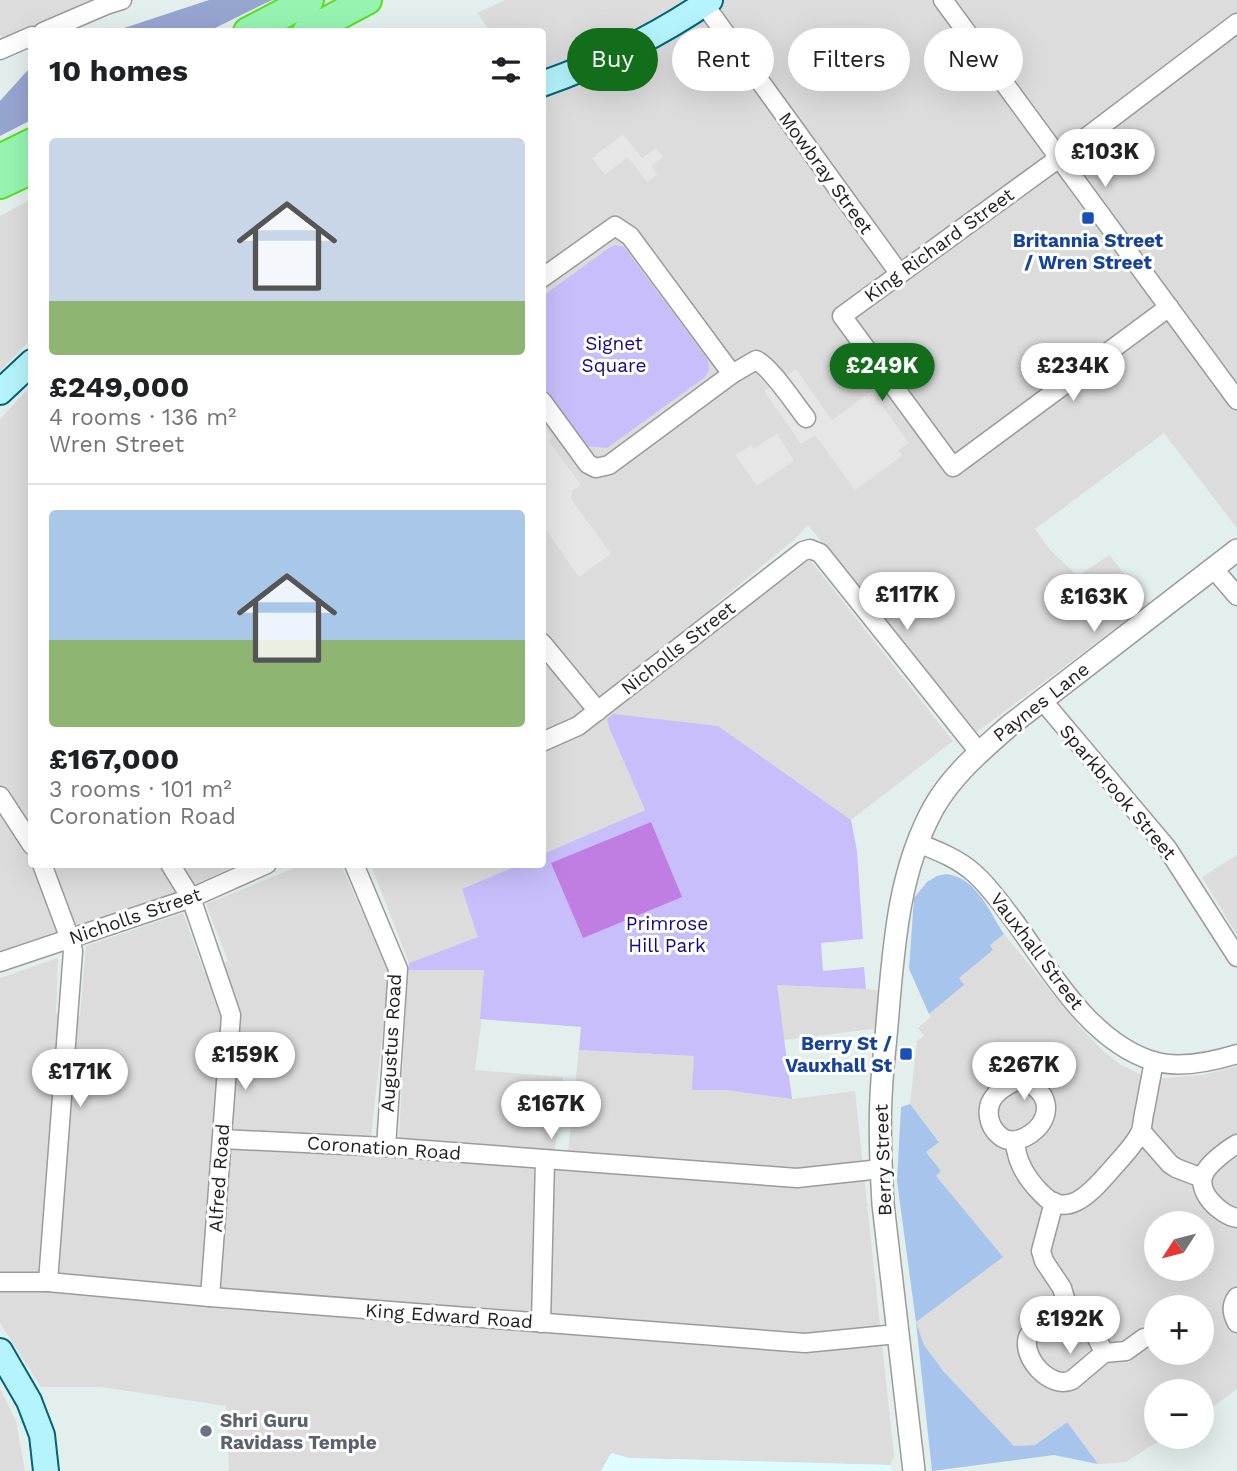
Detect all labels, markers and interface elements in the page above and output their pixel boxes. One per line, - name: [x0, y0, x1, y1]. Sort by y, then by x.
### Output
- chip: Buy: [567, 28, 658, 91]
- chip: Rent: [672, 28, 774, 91]
- chip: Filters: [788, 28, 910, 91]
- chip: New: [924, 28, 1023, 91]
- icon: filters: [487, 51, 525, 89]
- text: 10 homes: [49, 53, 188, 88]
- street label: Mowbray Street: [774, 107, 878, 239]
- pin: £103K: [1056, 130, 1154, 189]
- text: £103K: [1071, 138, 1139, 165]
- icon: home: [224, 183, 350, 309]
- street label: King Richard Street: [860, 183, 1018, 307]
- marker: Britannia Street / Wren Street: [1080, 210, 1096, 226]
- place label: Britannia Street / Wren Street: [1013, 229, 1164, 274]
- park label: Signet Square: [582, 332, 646, 377]
- pin: £249K: [833, 344, 931, 403]
- pin: £234K: [1024, 344, 1122, 403]
- text: £249K: [846, 352, 918, 379]
- text: £234K: [1037, 352, 1109, 379]
- text: £249,000: [49, 369, 189, 404]
- text: 4 rooms · 136 m²: [49, 404, 237, 431]
- text: Wren Street: [49, 431, 184, 458]
- icon: home: [224, 555, 350, 681]
- pin: £117K: [858, 572, 956, 632]
- pin: £163K: [1045, 574, 1143, 634]
- text: £117K: [875, 581, 939, 608]
- text: £163K: [1060, 583, 1128, 610]
- street label: Nicholls Street: [616, 596, 740, 700]
- street label: Paynes Lane: [988, 657, 1094, 747]
- street label: Sparkbrook Street: [1055, 720, 1181, 864]
- text: £167,000: [49, 741, 179, 776]
- text: 3 rooms · 101 m²: [49, 776, 232, 803]
- text: Coronation Road: [49, 803, 236, 830]
- street label: Nicholls Street: [66, 883, 204, 949]
- street label: Vauxhall Street: [985, 888, 1089, 1014]
- park label: Primrose Hill Park: [626, 912, 708, 957]
- street label: Augustus Road: [376, 973, 406, 1113]
- pin: £159K: [196, 1032, 294, 1092]
- place label: Berry St / Vauxhall St: [785, 1032, 893, 1077]
- text: £159K: [211, 1041, 279, 1068]
- pin: £267K: [975, 1042, 1073, 1102]
- marker: Berry St / Vauxhall St: [898, 1046, 914, 1062]
- pin: £171K: [31, 1050, 129, 1109]
- text: £267K: [988, 1051, 1060, 1078]
- text: £171K: [48, 1058, 112, 1085]
- pin: £167K: [502, 1082, 600, 1141]
- text: £167K: [517, 1090, 585, 1117]
- street label: Berry Street: [870, 1104, 896, 1216]
- street label: Alfred Road: [204, 1123, 234, 1233]
- street label: Coronation Road: [306, 1131, 462, 1165]
- north arrow: [1144, 1211, 1214, 1281]
- map controls: [1144, 1211, 1214, 1449]
- button: +: [1144, 1295, 1214, 1365]
- pin: £192K: [1021, 1296, 1119, 1356]
- street label: King Edward Road: [364, 1299, 534, 1333]
- text: £192K: [1036, 1305, 1104, 1332]
- button: −: [1144, 1379, 1214, 1449]
- place label: Shri Guru Ravidass Temple: [220, 1409, 377, 1454]
- marker: Shri Guru Ravidass Temple: [198, 1423, 214, 1439]

